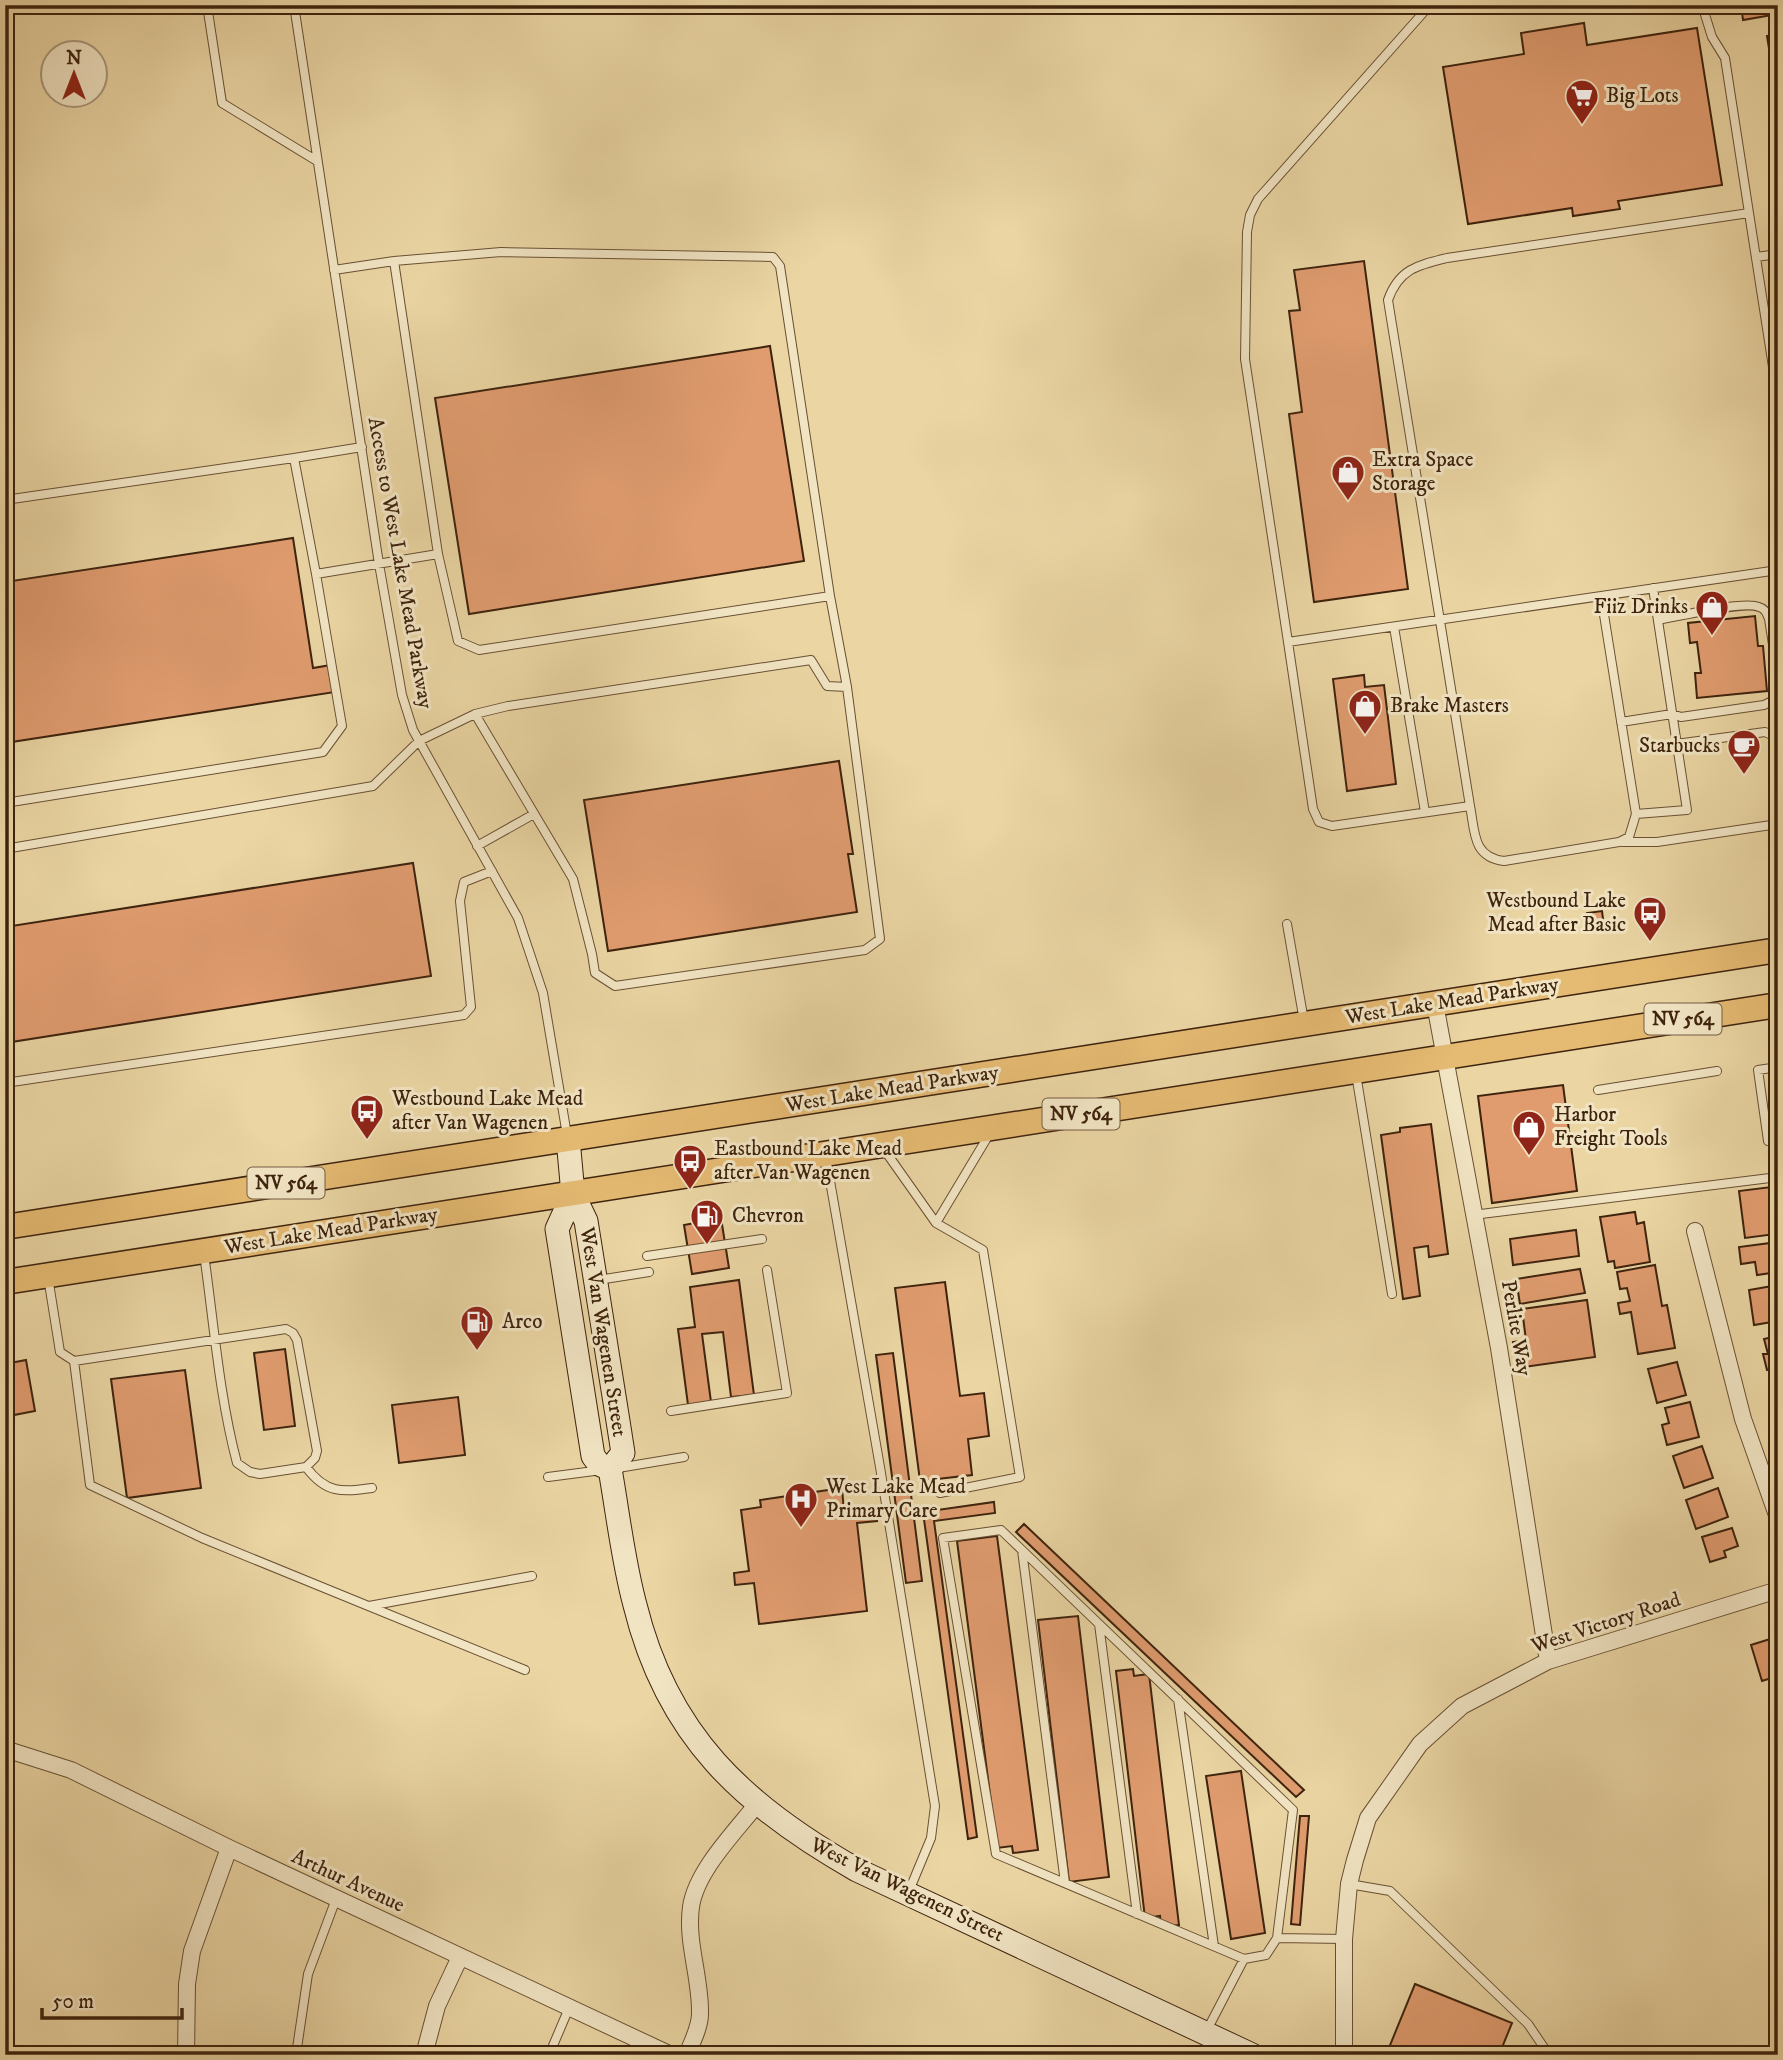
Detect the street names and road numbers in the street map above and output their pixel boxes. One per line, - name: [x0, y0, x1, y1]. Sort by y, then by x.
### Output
- street label: Access to West Lake Mead Parkway: [362, 415, 439, 712]
- street label: West Lake Mead Parkway: [1343, 971, 1561, 1031]
- road number: NV 564: [1644, 1004, 1722, 1035]
- street label: West Lake Mead Parkway: [783, 1059, 1001, 1119]
- road number: NV 564: [1042, 1098, 1120, 1130]
- road number: NV 564: [247, 1168, 324, 1198]
- street label: West Lake Mead Parkway: [222, 1201, 440, 1261]
- street label: West Van Wagenen Street: [573, 1224, 632, 1439]
- street label: Perlite Way: [1495, 1278, 1537, 1379]
- street label: West Victory Road: [1527, 1586, 1684, 1660]
- street label: West Van Wagenen Street: [805, 1831, 1008, 1948]
- street label: Arthur Avenue: [287, 1843, 409, 1919]

